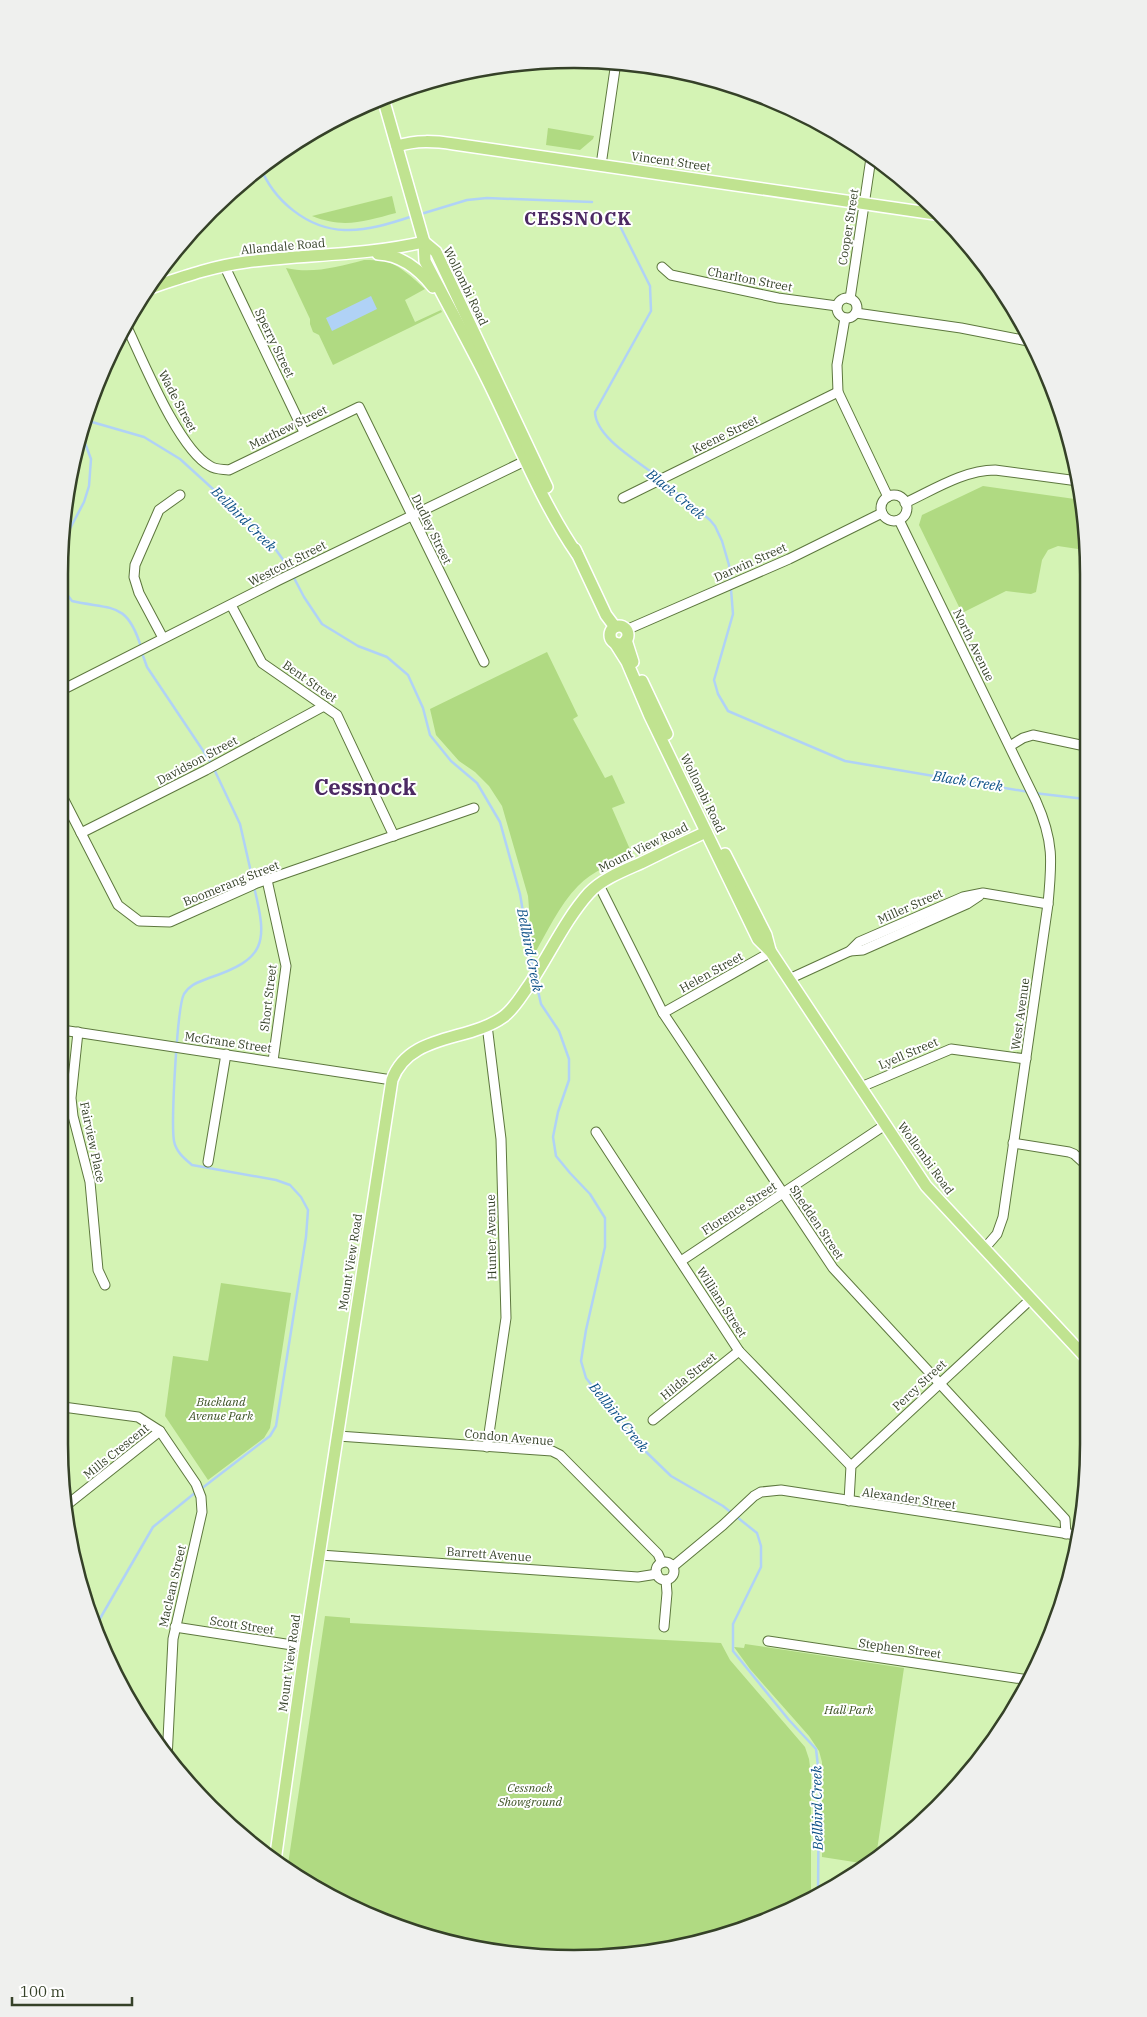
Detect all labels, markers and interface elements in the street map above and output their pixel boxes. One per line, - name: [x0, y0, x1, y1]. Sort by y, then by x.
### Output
- street label: Vincent Street: [630, 148, 712, 174]
- street label: Cooper Street: [835, 188, 861, 266]
- district label: CESSNOCK: [524, 207, 632, 230]
- street label: Allandale Road: [240, 235, 326, 257]
- street label: Wollombi Road: [440, 244, 492, 328]
- street label: Charlton Street: [706, 263, 794, 295]
- street label: Sperry Street: [252, 306, 298, 380]
- street label: Wade Street: [155, 368, 201, 434]
- street label: Matthew Street: [247, 402, 329, 452]
- street label: Keene Street: [690, 412, 760, 456]
- water label: Black Creek: [642, 464, 710, 524]
- water label: Bellbird Creek: [207, 482, 281, 556]
- street label: Dudley Street: [409, 492, 455, 566]
- street label: Westcott Street: [246, 537, 328, 589]
- street label: Darwin Street: [711, 539, 789, 585]
- street label: North Avenue: [950, 607, 998, 683]
- street label: Bent Street: [280, 657, 340, 705]
- street label: Davidson Street: [154, 732, 240, 788]
- street label: Wollombi Road: [677, 751, 729, 835]
- water label: Black Creek: [931, 766, 1005, 796]
- district label: Cessnock: [314, 772, 416, 801]
- street label: Mount View Road: [596, 819, 690, 875]
- street label: Boomerang Street: [181, 857, 281, 909]
- street label: Miller Street: [875, 885, 945, 927]
- water label: Bellbird Creek: [513, 906, 547, 994]
- street label: Helen Street: [677, 948, 745, 996]
- street label: Short Street: [256, 964, 280, 1032]
- street label: West Avenue: [1008, 977, 1032, 1051]
- street label: McGrane Street: [183, 1028, 273, 1056]
- street label: Lyell Street: [876, 1034, 940, 1072]
- street label: Fairview Place: [77, 1100, 109, 1184]
- street label: Wollombi Road: [895, 1119, 957, 1197]
- street label: Florence Street: [699, 1178, 779, 1238]
- street label: Shedden Street: [787, 1182, 847, 1262]
- street label: Hunter Avenue: [483, 1194, 499, 1280]
- street label: Mount View Road: [335, 1212, 365, 1312]
- street label: William Street: [694, 1264, 750, 1340]
- street label: Hilda Street: [657, 1349, 719, 1403]
- street label: Percy Street: [889, 1356, 949, 1414]
- water label: Bellbird Creek: [585, 1378, 653, 1456]
- park label: Buckland Avenue Park: [188, 1394, 254, 1423]
- street label: Mills Crescent: [80, 1420, 152, 1482]
- street label: Condon Avenue: [464, 1426, 554, 1448]
- street label: Alexander Street: [861, 1484, 957, 1512]
- street label: Maclean Street: [155, 1543, 189, 1629]
- street label: Barrett Avenue: [446, 1544, 532, 1564]
- street label: Scott Street: [209, 1613, 275, 1637]
- street label: Mount View Road: [275, 1613, 303, 1713]
- street label: Stephen Street: [858, 1635, 942, 1661]
- park label: Hall Park: [823, 1702, 874, 1717]
- water label: Bellbird Creek: [807, 1765, 827, 1851]
- park label: Cessnock Showground: [497, 1780, 563, 1809]
- scale bar: [12, 1974, 132, 2006]
- text: 100 m: [20, 1982, 65, 2001]

